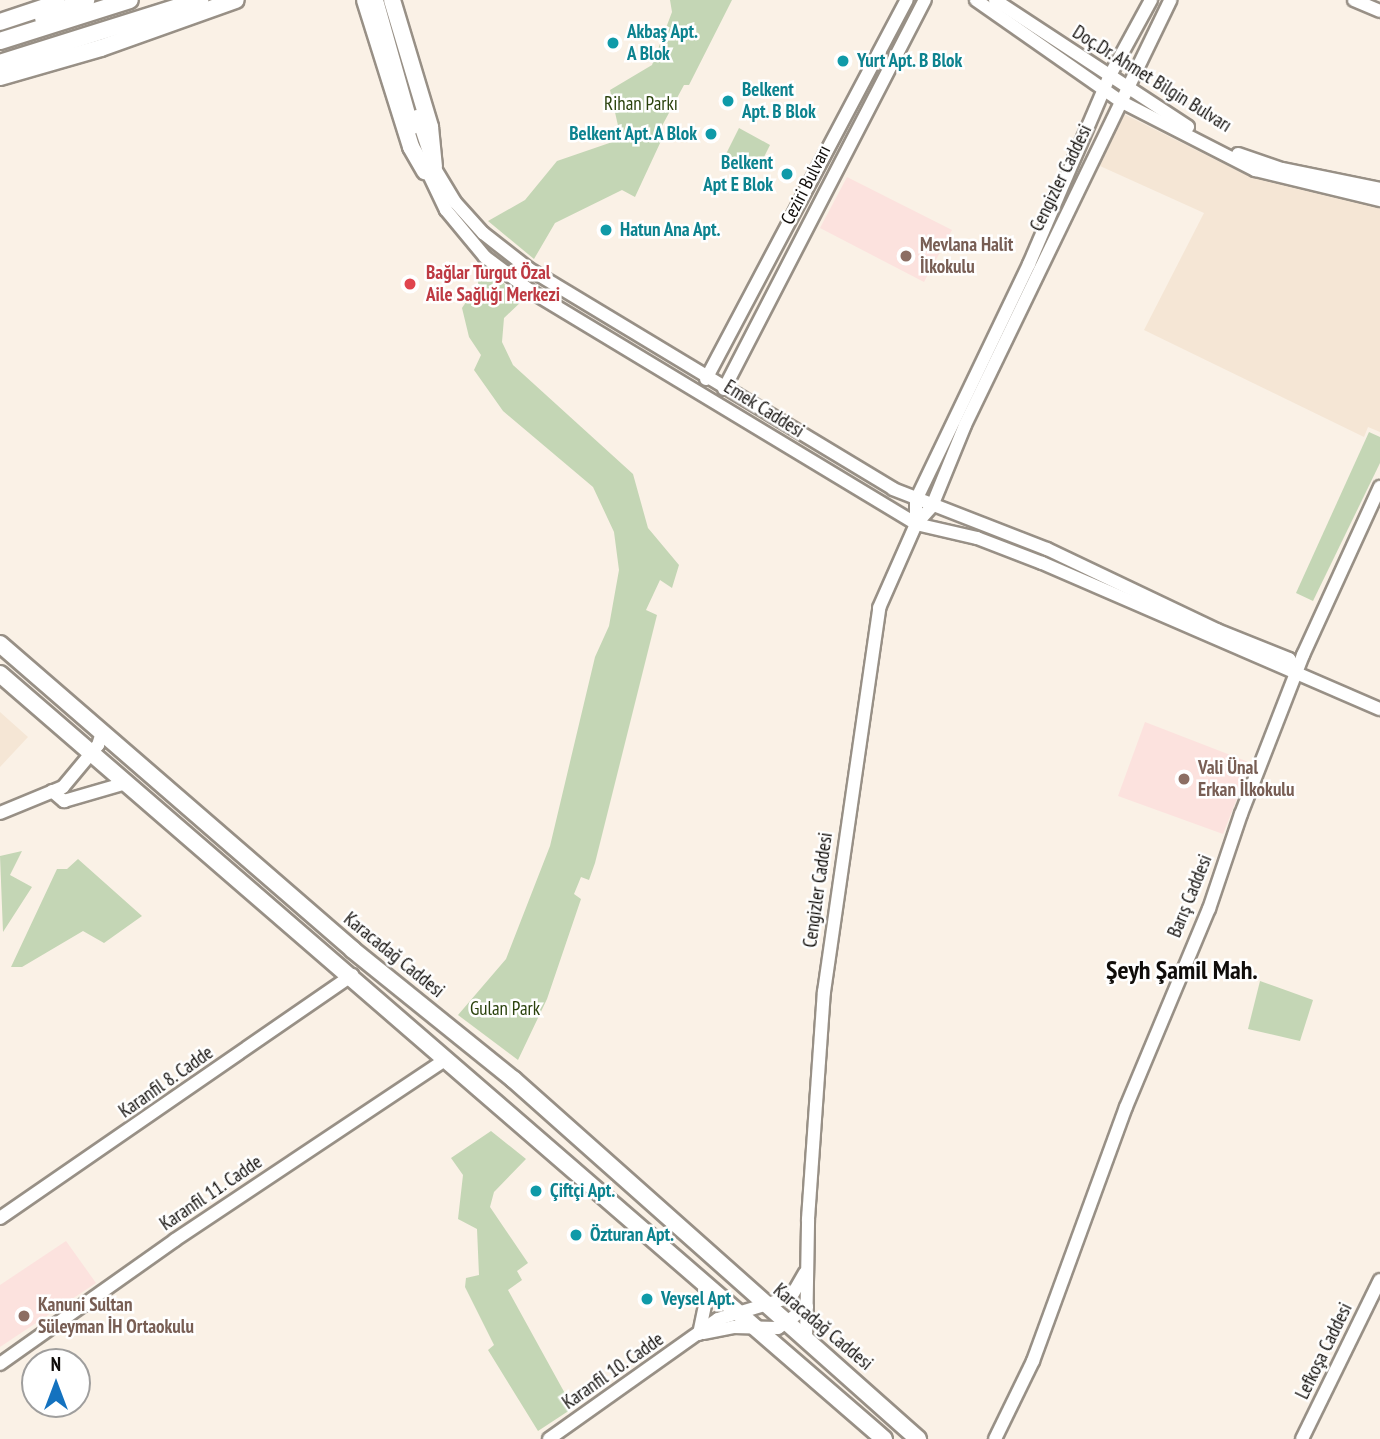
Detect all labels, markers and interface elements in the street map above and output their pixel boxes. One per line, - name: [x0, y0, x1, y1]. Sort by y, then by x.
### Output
- street label: Doç.Dr. Ahmet Bilgin Bulvarı: [1068, 20, 1236, 138]
- place label: Akbaş Apt. A Blok: [627, 21, 699, 65]
- marker: Akbaş Apt. A Blok: [605, 35, 621, 51]
- place label: Yurt Apt. B Blok: [857, 50, 964, 72]
- marker: Yurt Apt. B Blok: [835, 53, 851, 69]
- place label: Belkent Apt. B Blok: [742, 79, 817, 123]
- park label: Rihan Parkı: [604, 93, 678, 115]
- marker: Belkent Apt. B Blok: [720, 93, 736, 109]
- street label: Cengizler Caddesi: [1025, 121, 1097, 235]
- place label: Belkent Apt. A Blok: [566, 123, 697, 145]
- marker: Belkent Apt. A Blok: [703, 126, 719, 142]
- street label: Ceziri Bulvarı: [776, 141, 836, 229]
- place label: Belkent Apt E Blok: [703, 152, 773, 196]
- marker: Belkent Apt E Blok: [779, 166, 795, 182]
- place label: Hatun Ana Apt.: [620, 219, 722, 241]
- marker: Hatun Ana Apt.: [598, 222, 614, 238]
- place label: Mevlana Halit İlkokulu: [920, 234, 1013, 278]
- marker: Mevlana Halit İlkokulu: [898, 248, 914, 264]
- place label: Bağlar Turgut Özal Aile Sağlığı Merkezi: [426, 262, 560, 306]
- marker: Bağlar Turgut Özal Aile Sağlığı Merkezi: [400, 274, 420, 294]
- street label: Emek Caddesi: [720, 375, 808, 443]
- place label: Vali Ünal Erkan İlkokulu: [1198, 757, 1294, 801]
- marker: Vali Ünal Erkan İlkokulu: [1176, 771, 1192, 787]
- street label: Cengizler Caddesi: [799, 831, 837, 949]
- street label: Barış Caddesi: [1163, 851, 1217, 941]
- street label: Karacadağ Caddesi: [339, 908, 449, 1002]
- district label: Şeyh Şamil Mah.: [1106, 954, 1258, 986]
- park label: Gulan Park: [470, 998, 540, 1020]
- street label: Karanfil 8. Cadde: [114, 1041, 218, 1123]
- street label: Karanfil 11. Cadde: [155, 1150, 267, 1236]
- place label: Çiftçi Apt.: [550, 1180, 616, 1202]
- marker: Çiftçi Apt.: [528, 1183, 544, 1199]
- place label: Özturan Apt.: [590, 1224, 675, 1246]
- marker: Özturan Apt.: [568, 1227, 584, 1243]
- street label: Karacadağ Caddesi: [769, 1279, 877, 1375]
- place label: Veysel Apt.: [661, 1288, 736, 1310]
- marker: Veysel Apt.: [639, 1291, 655, 1307]
- place label: Kanuni Sultan Süleyman İH Ortaokulu: [38, 1294, 194, 1338]
- street label: Lefkoşa Caddesi: [1291, 1299, 1357, 1403]
- marker: Kanuni Sultan Süleyman İH Ortaokulu: [16, 1308, 32, 1324]
- street label: Karanfil 10. Cadde: [558, 1327, 668, 1415]
- north arrow: [21, 1348, 91, 1418]
- text: N: [51, 1352, 61, 1376]

